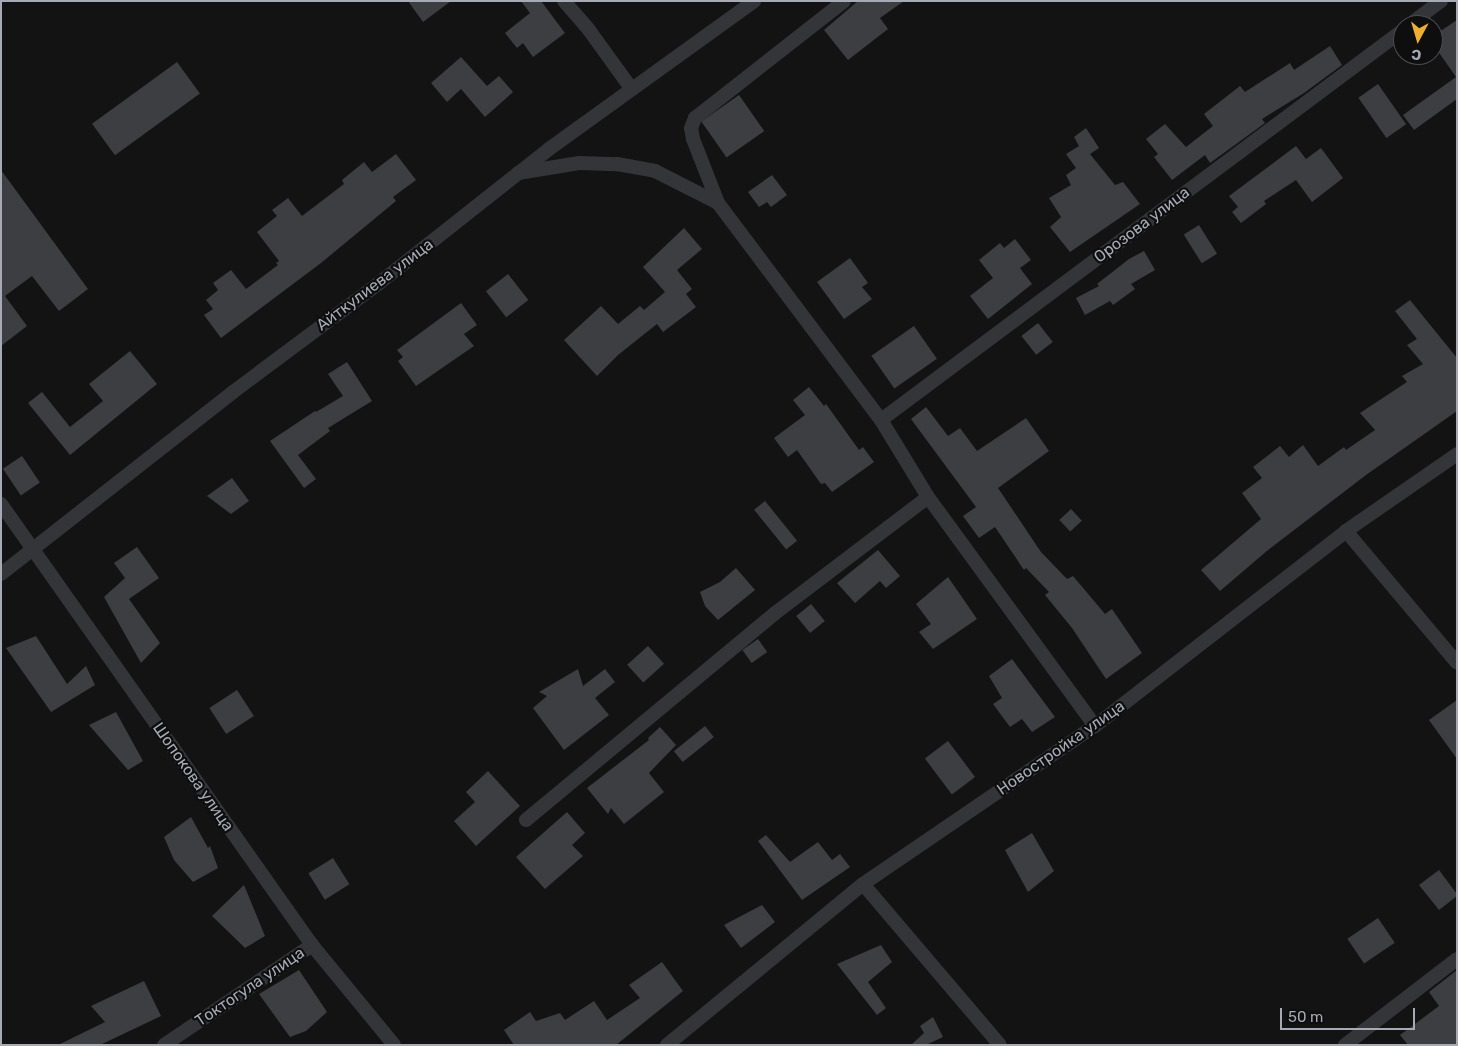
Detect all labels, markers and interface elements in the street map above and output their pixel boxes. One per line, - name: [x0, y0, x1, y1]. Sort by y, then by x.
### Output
- north arrow: [1393, 15, 1443, 65]
- text: С: [1411, 45, 1422, 63]
- street label: Орозова улица: [1090, 183, 1194, 267]
- street label: Айткулиева улица: [313, 235, 437, 335]
- street label: Новостройка улица: [993, 697, 1129, 799]
- street label: Шопокова улица: [148, 719, 238, 835]
- street label: Токтогула улица: [192, 943, 308, 1031]
- scale bar: [1283, 998, 1418, 1030]
- text: 50 m: [1288, 1008, 1323, 1026]

